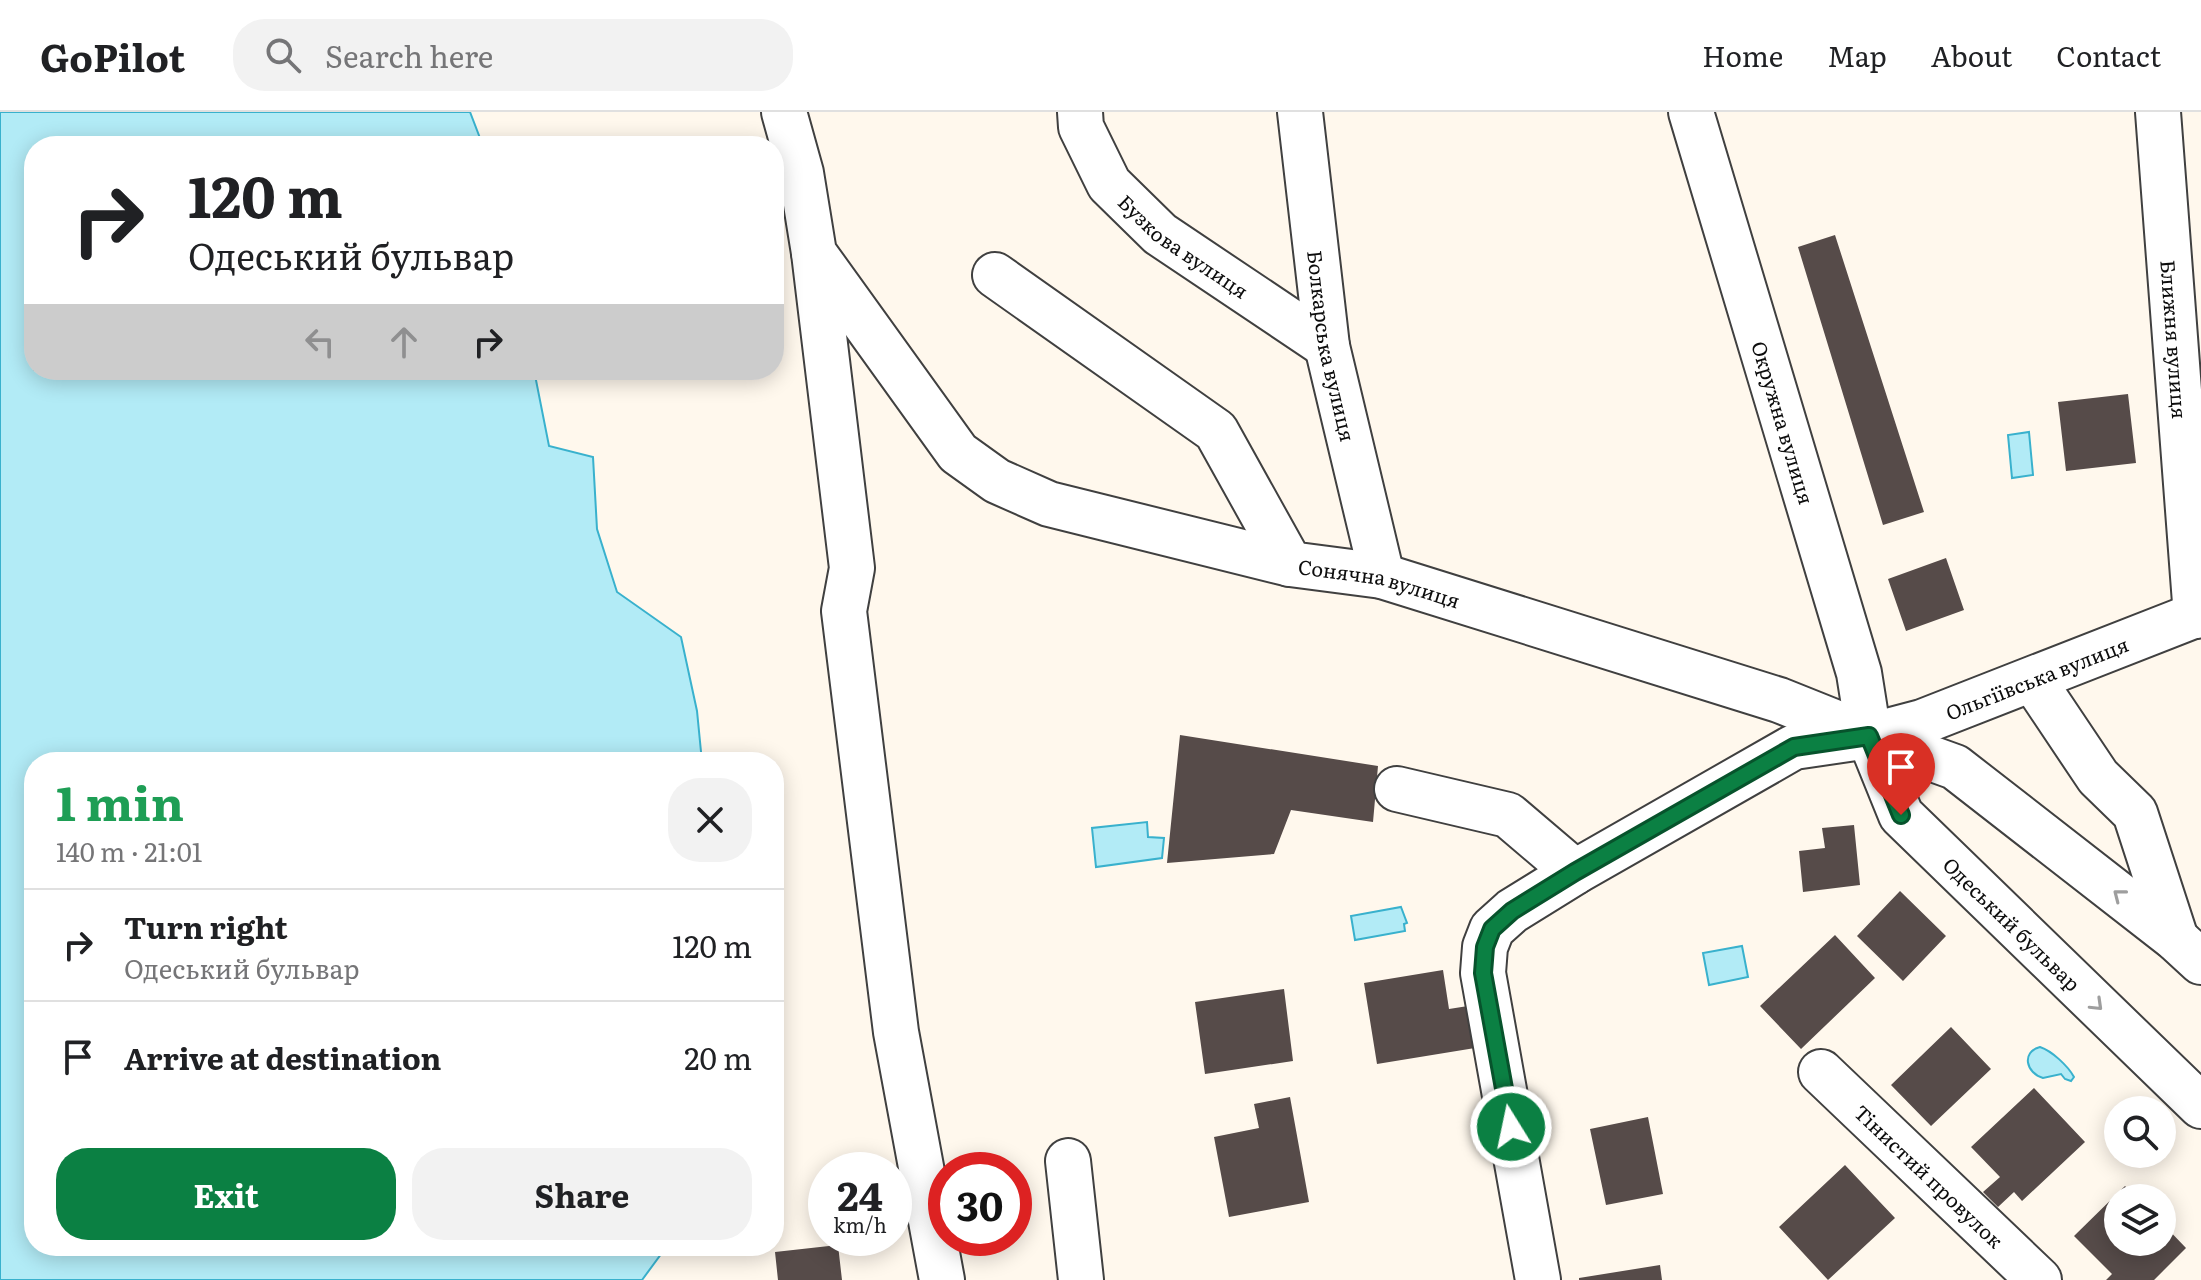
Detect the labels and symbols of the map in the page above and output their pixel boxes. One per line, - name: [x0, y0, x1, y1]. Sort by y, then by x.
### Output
- street label: Бузкова вулиця: [1112, 187, 1255, 305]
- street label: Болкарська вулиця: [1301, 248, 1364, 444]
- street label: Ближня вулиця: [2154, 259, 2196, 420]
- street label: Окружна вулиця: [1745, 337, 1823, 508]
- street label: Сонячна вулиця: [1296, 550, 1464, 615]
- street label: Ольгіївська вулиця: [1941, 628, 2132, 727]
- pin: [1867, 733, 1935, 815]
- street label: Одеський бульвар: [1937, 849, 2088, 997]
- one-way arrow: [2113, 890, 2128, 904]
- one-way arrow: [2088, 996, 2102, 1011]
- position arrow: [1469, 1085, 1553, 1169]
- street label: Тінистий провулок: [1848, 1097, 2011, 1254]
- speed limit sign: 30: [928, 1152, 1032, 1256]

